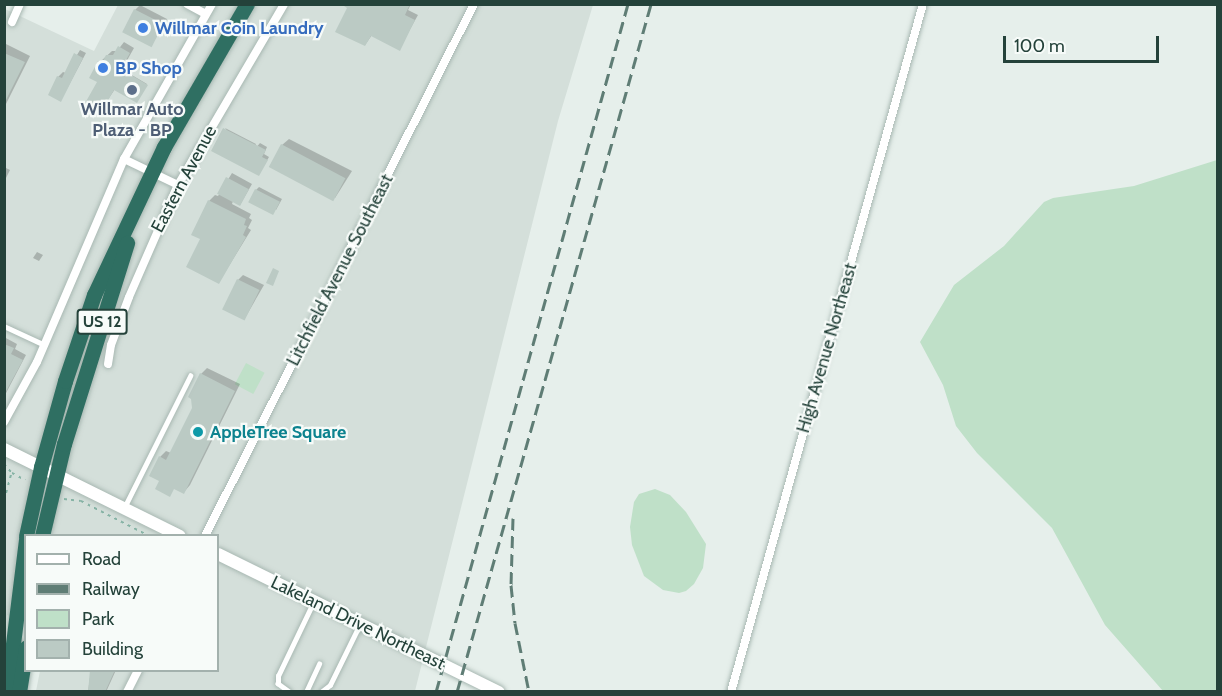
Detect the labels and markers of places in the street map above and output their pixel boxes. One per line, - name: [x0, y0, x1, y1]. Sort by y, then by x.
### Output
- place label: Willmar Coin Laundry: [155, 17, 324, 39]
- marker: Willmar Coin Laundry: [136, 21, 150, 35]
- place label: BP Shop: [115, 57, 182, 79]
- marker: BP Shop: [96, 61, 110, 75]
- marker: Willmar Auto Plaza - BP: [125, 83, 139, 97]
- place label: Willmar Auto Plaza - BP: [81, 99, 183, 142]
- place label: AppleTree Square: [210, 421, 346, 443]
- marker: AppleTree Square: [191, 425, 205, 439]

